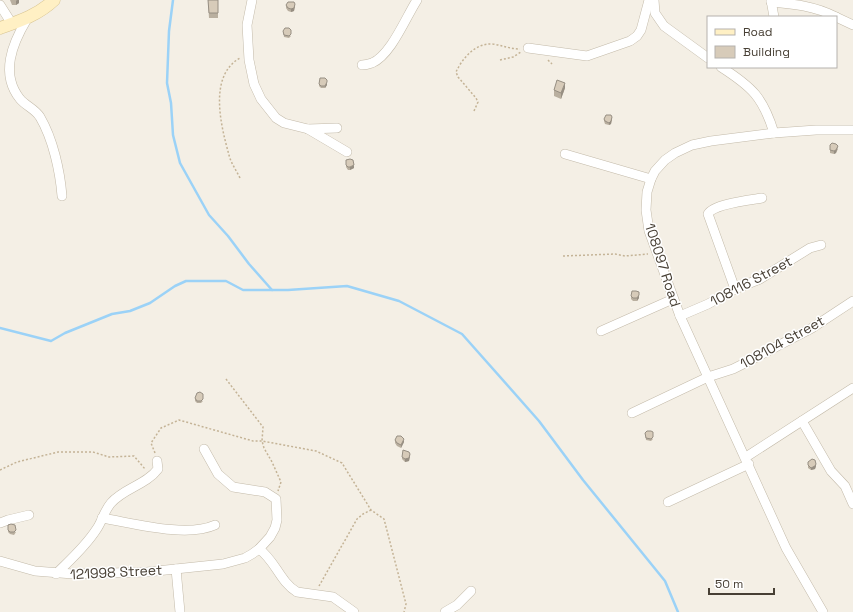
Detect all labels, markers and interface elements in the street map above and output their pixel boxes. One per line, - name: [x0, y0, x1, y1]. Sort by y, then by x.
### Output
- legend: [707, 16, 837, 68]
- text: Road: [743, 24, 772, 40]
- text: Building: [743, 44, 790, 60]
- street label: 108097 Road: [641, 221, 685, 309]
- street label: 108116 Street: [707, 252, 795, 310]
- street label: 108104 Street: [737, 311, 827, 373]
- street label: 121998 Street: [69, 561, 163, 583]
- scale bar: [709, 570, 774, 596]
- text: 50 m: [715, 576, 743, 592]

